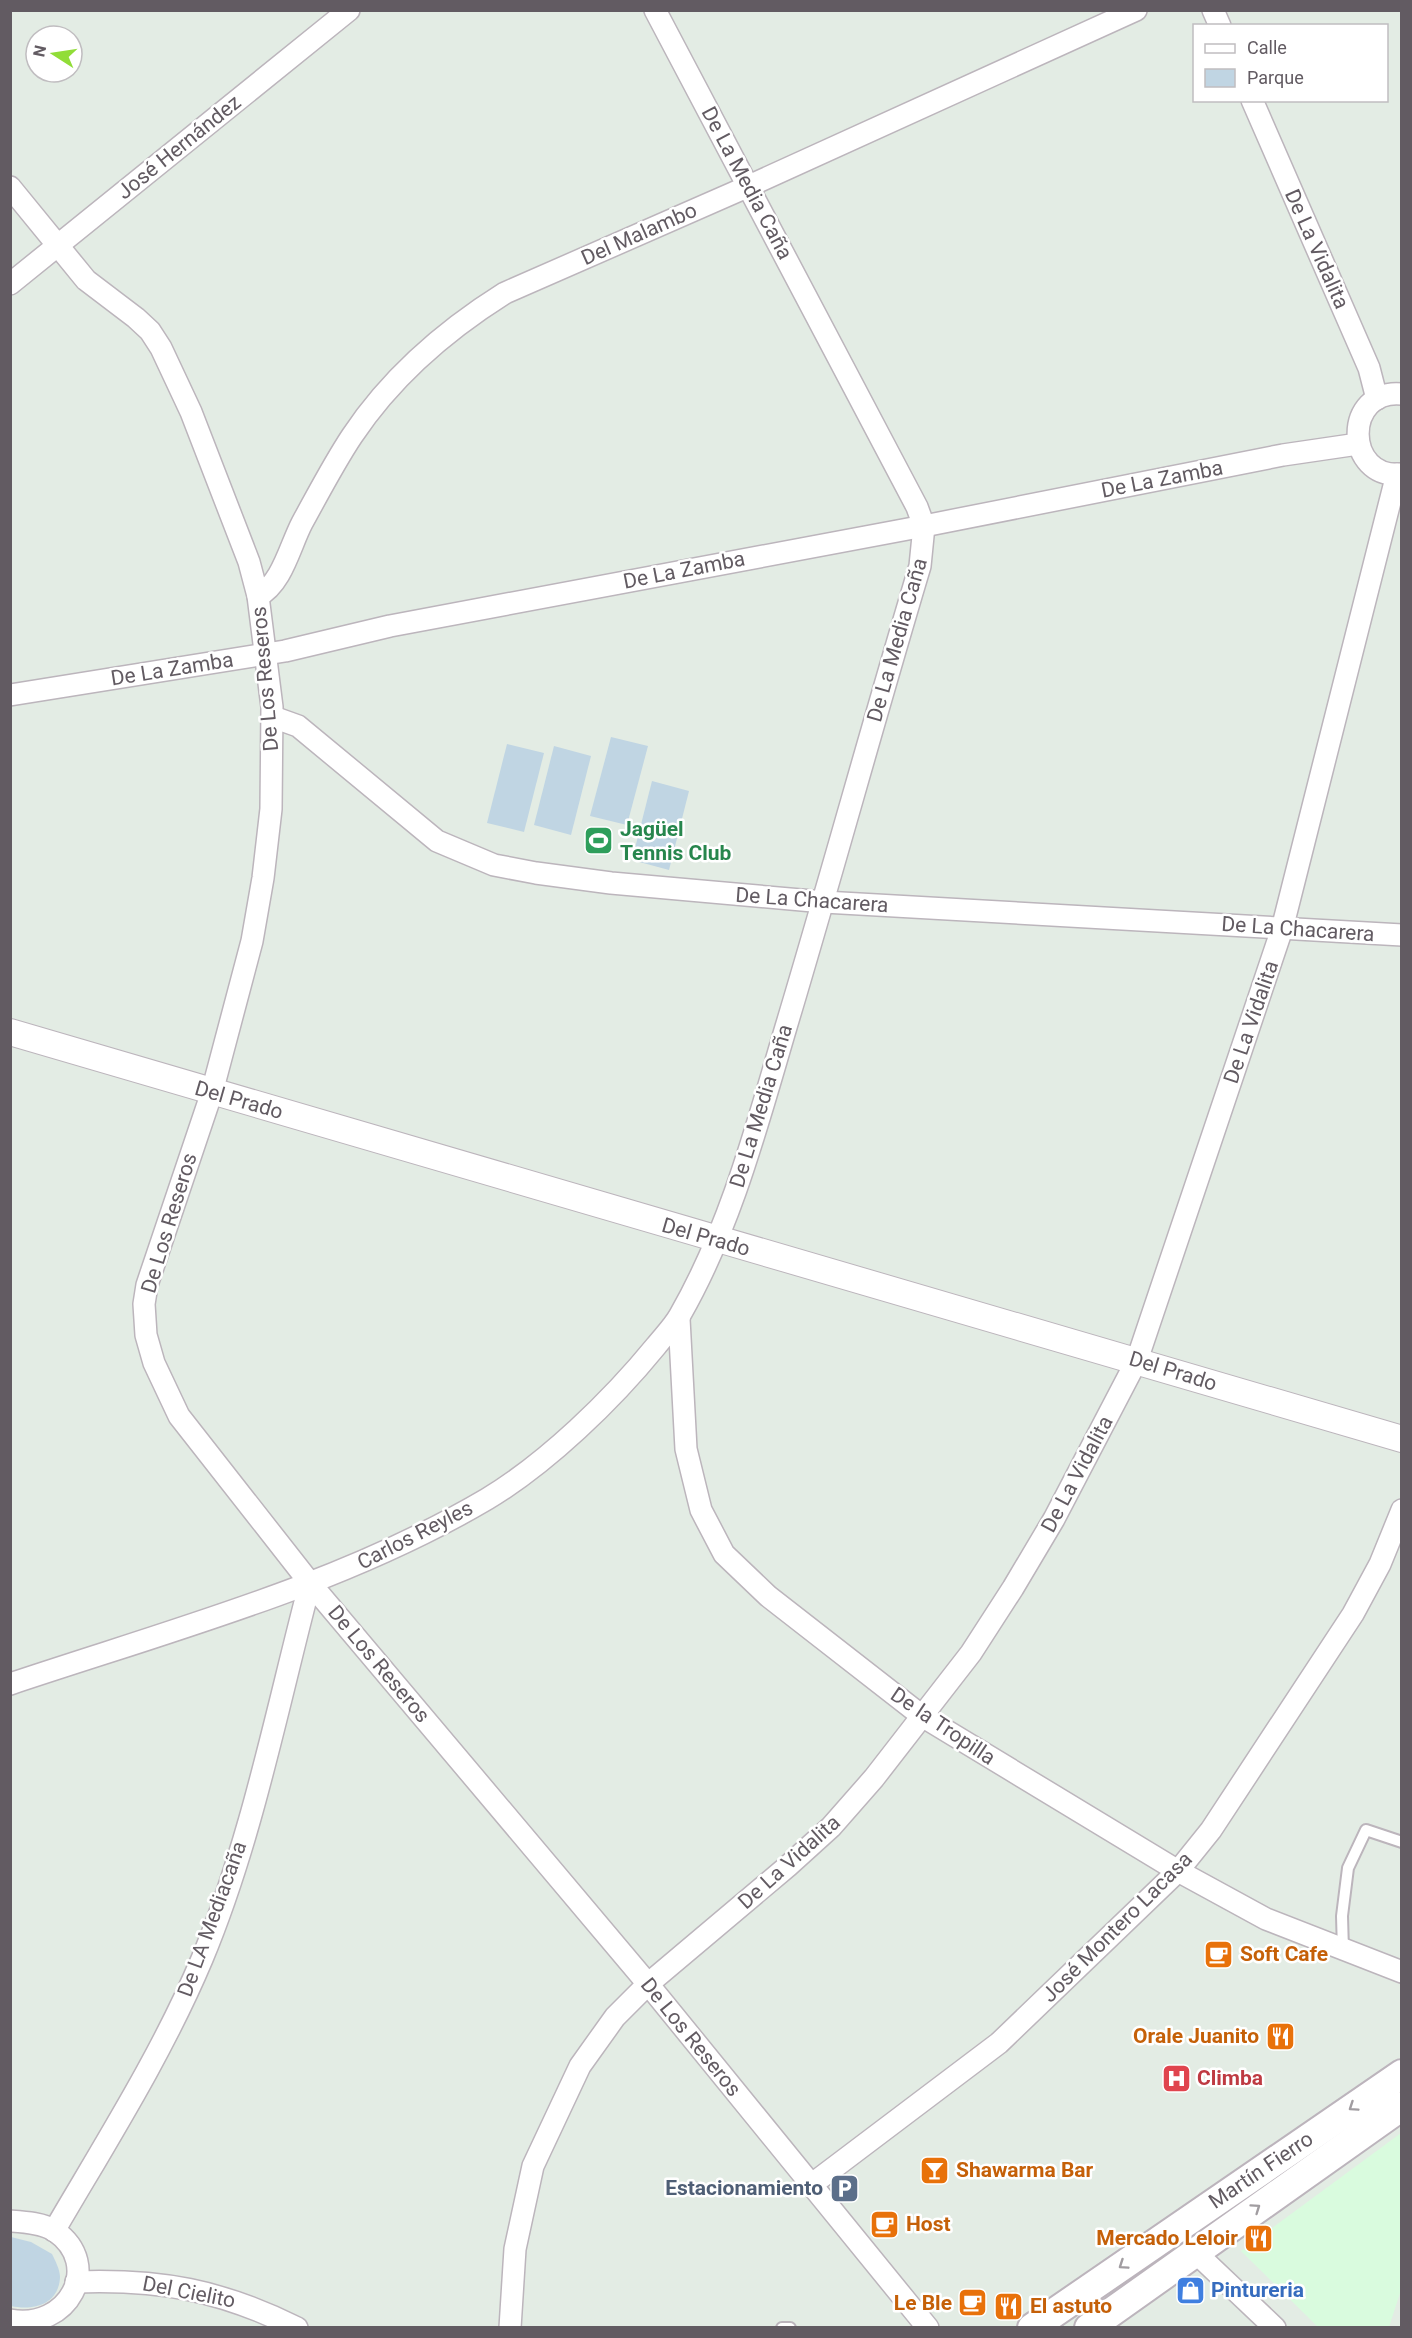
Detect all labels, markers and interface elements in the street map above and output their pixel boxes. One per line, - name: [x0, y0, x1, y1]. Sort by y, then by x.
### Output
- north arrow: [24, 24, 84, 84]
- legend: [1193, 24, 1388, 102]
- text: Calle: [1247, 37, 1287, 58]
- text: N: [29, 43, 50, 58]
- text: Parque: [1247, 67, 1304, 88]
- street label: José Hernández: [112, 90, 246, 204]
- street label: De La Media Caña: [697, 103, 797, 263]
- street label: De La Vidalita: [1280, 186, 1354, 312]
- street label: Del Malambo: [578, 198, 700, 270]
- street label: De La Zamba: [1099, 455, 1225, 503]
- street label: De La Zamba: [621, 546, 747, 594]
- street label: De La Media Caña: [862, 555, 932, 725]
- street label: De Los Reseros: [247, 606, 283, 752]
- street label: De La Zamba: [109, 647, 235, 691]
- place label: Jagüel Tennis Club: [620, 817, 732, 865]
- sports icon: Jagüel Tennis Club: [583, 825, 615, 857]
- street label: De La Chacarera: [735, 883, 889, 917]
- street label: De La Chacarera: [1221, 912, 1375, 946]
- street label: De La Vidalita: [1219, 957, 1283, 1087]
- street label: De La Media Caña: [725, 1022, 797, 1190]
- street label: Del Prado: [192, 1076, 286, 1124]
- street label: De Los Reseros: [136, 1150, 202, 1296]
- street label: Del Prado: [659, 1213, 753, 1261]
- street label: Del Prado: [1126, 1346, 1220, 1396]
- street label: De La Vidalita: [1036, 1412, 1118, 1536]
- street label: Carlos Reyles: [353, 1496, 477, 1574]
- street label: De Los Reseros: [323, 1601, 435, 1727]
- street label: De la Tropilla: [886, 1682, 1000, 1770]
- street label: De La Vidalita: [733, 1810, 845, 1914]
- street label: De LA Mediacaña: [173, 1838, 251, 2000]
- street label: José Montero Lacasa: [1037, 1847, 1197, 2007]
- cafe icon: Soft Cafe: [1203, 1938, 1235, 1970]
- place label: Soft Cafe: [1240, 1942, 1328, 1966]
- street label: De Los Reseros: [636, 1973, 746, 2101]
- restaurant icon: Orale Juanito: [1264, 2020, 1296, 2052]
- place label: Orale Juanito: [1133, 2024, 1259, 2048]
- hospital icon: Climba: [1160, 2062, 1192, 2094]
- place label: Climba: [1197, 2066, 1263, 2090]
- one-way arrow: [1349, 2100, 1360, 2111]
- street label: Martín Fierro: [1204, 2126, 1318, 2214]
- bar icon: Shawarma Bar: [919, 2154, 951, 2186]
- place label: Shawarma Bar: [956, 2158, 1094, 2182]
- parking icon: Estacionamiento: [828, 2172, 860, 2204]
- place label: Estacionamiento: [665, 2176, 823, 2200]
- one-way arrow: [1250, 2204, 1261, 2215]
- cafe icon: Host: [869, 2208, 901, 2240]
- place label: Host: [906, 2212, 951, 2236]
- restaurant icon: Mercado Leloir: [1243, 2222, 1275, 2254]
- place label: Mercado Leloir: [1096, 2226, 1238, 2250]
- one-way arrow: [1119, 2258, 1130, 2269]
- street label: Del Cielito: [141, 2271, 237, 2313]
- shop icon: Pintureria: [1174, 2274, 1206, 2306]
- place label: Pintureria: [1211, 2278, 1304, 2302]
- cafe icon: Le Ble: [957, 2287, 989, 2319]
- restaurant icon: El astuto: [993, 2290, 1025, 2322]
- place label: Le Ble: [894, 2291, 952, 2315]
- place label: El astuto: [1030, 2294, 1112, 2318]

